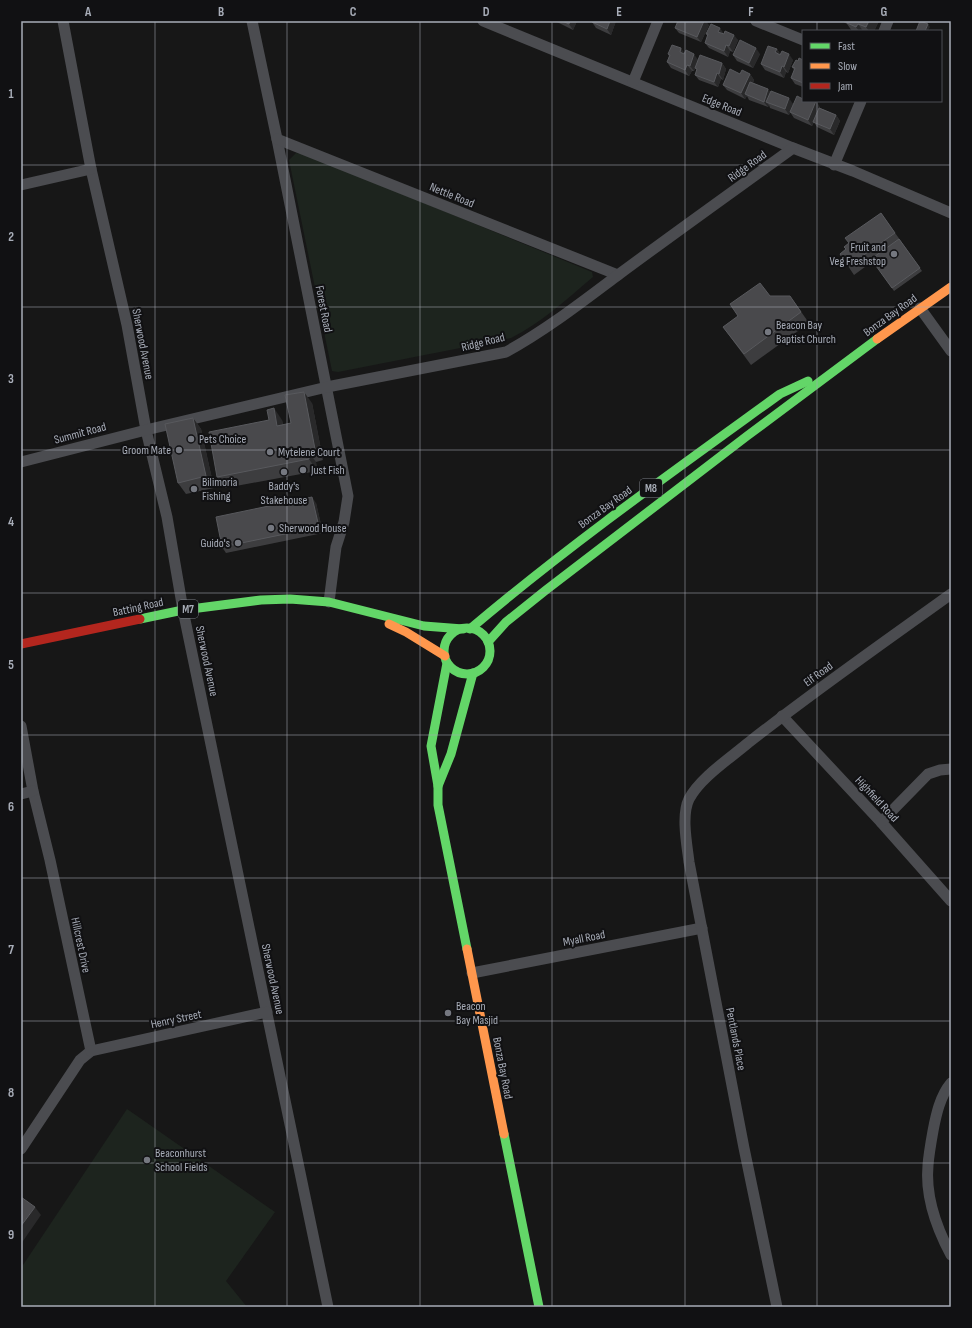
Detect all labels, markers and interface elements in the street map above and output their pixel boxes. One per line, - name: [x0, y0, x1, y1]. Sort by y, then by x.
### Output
- text: A: [84, 4, 92, 20]
- text: B: [218, 4, 224, 20]
- text: C: [350, 4, 357, 20]
- text: D: [483, 4, 490, 20]
- text: E: [616, 4, 622, 20]
- text: F: [748, 4, 754, 20]
- text: G: [881, 4, 888, 20]
- legend: [802, 30, 942, 102]
- text: Fast: [838, 39, 855, 54]
- text: Slow: [838, 59, 857, 74]
- text: Jam: [837, 79, 853, 94]
- text: 1: [8, 86, 14, 102]
- street label: Edge Road: [700, 91, 744, 120]
- street label: Ridge Road: [725, 147, 770, 185]
- street label: Nettle Road: [427, 180, 476, 211]
- text: 2: [8, 229, 14, 245]
- place label: Fruit and Veg Freshstop: [830, 240, 886, 269]
- marker: Fruit and Veg Freshstop: [889, 249, 899, 259]
- street label: Forest Road: [312, 284, 335, 334]
- street label: Bonza Bay Road: [861, 291, 920, 340]
- street label: Sherwood Avenue: [128, 308, 157, 381]
- place label: Beacon Bay Baptist Church: [776, 318, 836, 347]
- marker: Beacon Bay Baptist Church: [763, 327, 773, 337]
- street label: Ridge Road: [460, 330, 506, 355]
- text: 3: [8, 371, 14, 387]
- street label: Summit Road: [52, 419, 108, 448]
- place label: Pets Choice: [199, 432, 247, 447]
- marker: Pets Choice: [186, 434, 196, 444]
- place label: Groom Mate: [122, 443, 171, 458]
- marker: Groom Mate: [174, 445, 184, 455]
- place label: Mytelene Court: [278, 445, 340, 460]
- marker: Mytelene Court: [265, 447, 275, 457]
- place label: Just Fish: [310, 463, 345, 478]
- marker: Just Fish: [298, 465, 308, 475]
- marker: Baddy's Stakehouse: [279, 467, 289, 477]
- place label: Bilimoria Fishing: [202, 475, 238, 504]
- place label: Baddy's Stakehouse: [261, 479, 308, 508]
- road number: M8: [640, 479, 662, 497]
- street label: Bonza Bay Road: [576, 483, 635, 532]
- marker: Bilimoria Fishing: [189, 484, 199, 494]
- text: 4: [8, 514, 14, 530]
- place label: Sherwood House: [279, 521, 347, 536]
- marker: Sherwood House: [266, 523, 276, 533]
- place label: Guido's: [201, 536, 230, 551]
- marker: Guido's: [233, 538, 243, 548]
- street label: Batting Road: [111, 595, 165, 620]
- road number: M7: [178, 600, 198, 618]
- street label: Sherwood Avenue: [192, 625, 221, 698]
- text: 5: [8, 657, 14, 673]
- street label: Elf Road: [801, 659, 836, 690]
- street label: Highfield Road: [852, 773, 902, 825]
- text: 6: [8, 799, 14, 815]
- street label: Hillcrest Drive: [67, 916, 94, 974]
- street label: Myall Road: [562, 927, 606, 950]
- text: 7: [8, 942, 14, 958]
- street label: Sherwood Avenue: [258, 943, 287, 1016]
- place label: Beacon Bay Masjid: [456, 999, 498, 1028]
- street label: Henry Street: [149, 1007, 203, 1032]
- street label: Pentlands Place: [722, 1007, 749, 1072]
- marker: Beacon Bay Masjid: [443, 1008, 453, 1018]
- street label: Bonza Bay Road: [489, 1036, 516, 1100]
- text: 8: [8, 1085, 14, 1101]
- place label: Beaconhurst School Fields: [155, 1146, 208, 1175]
- marker: Beaconhurst School Fields: [142, 1155, 152, 1165]
- text: 9: [8, 1227, 14, 1243]

